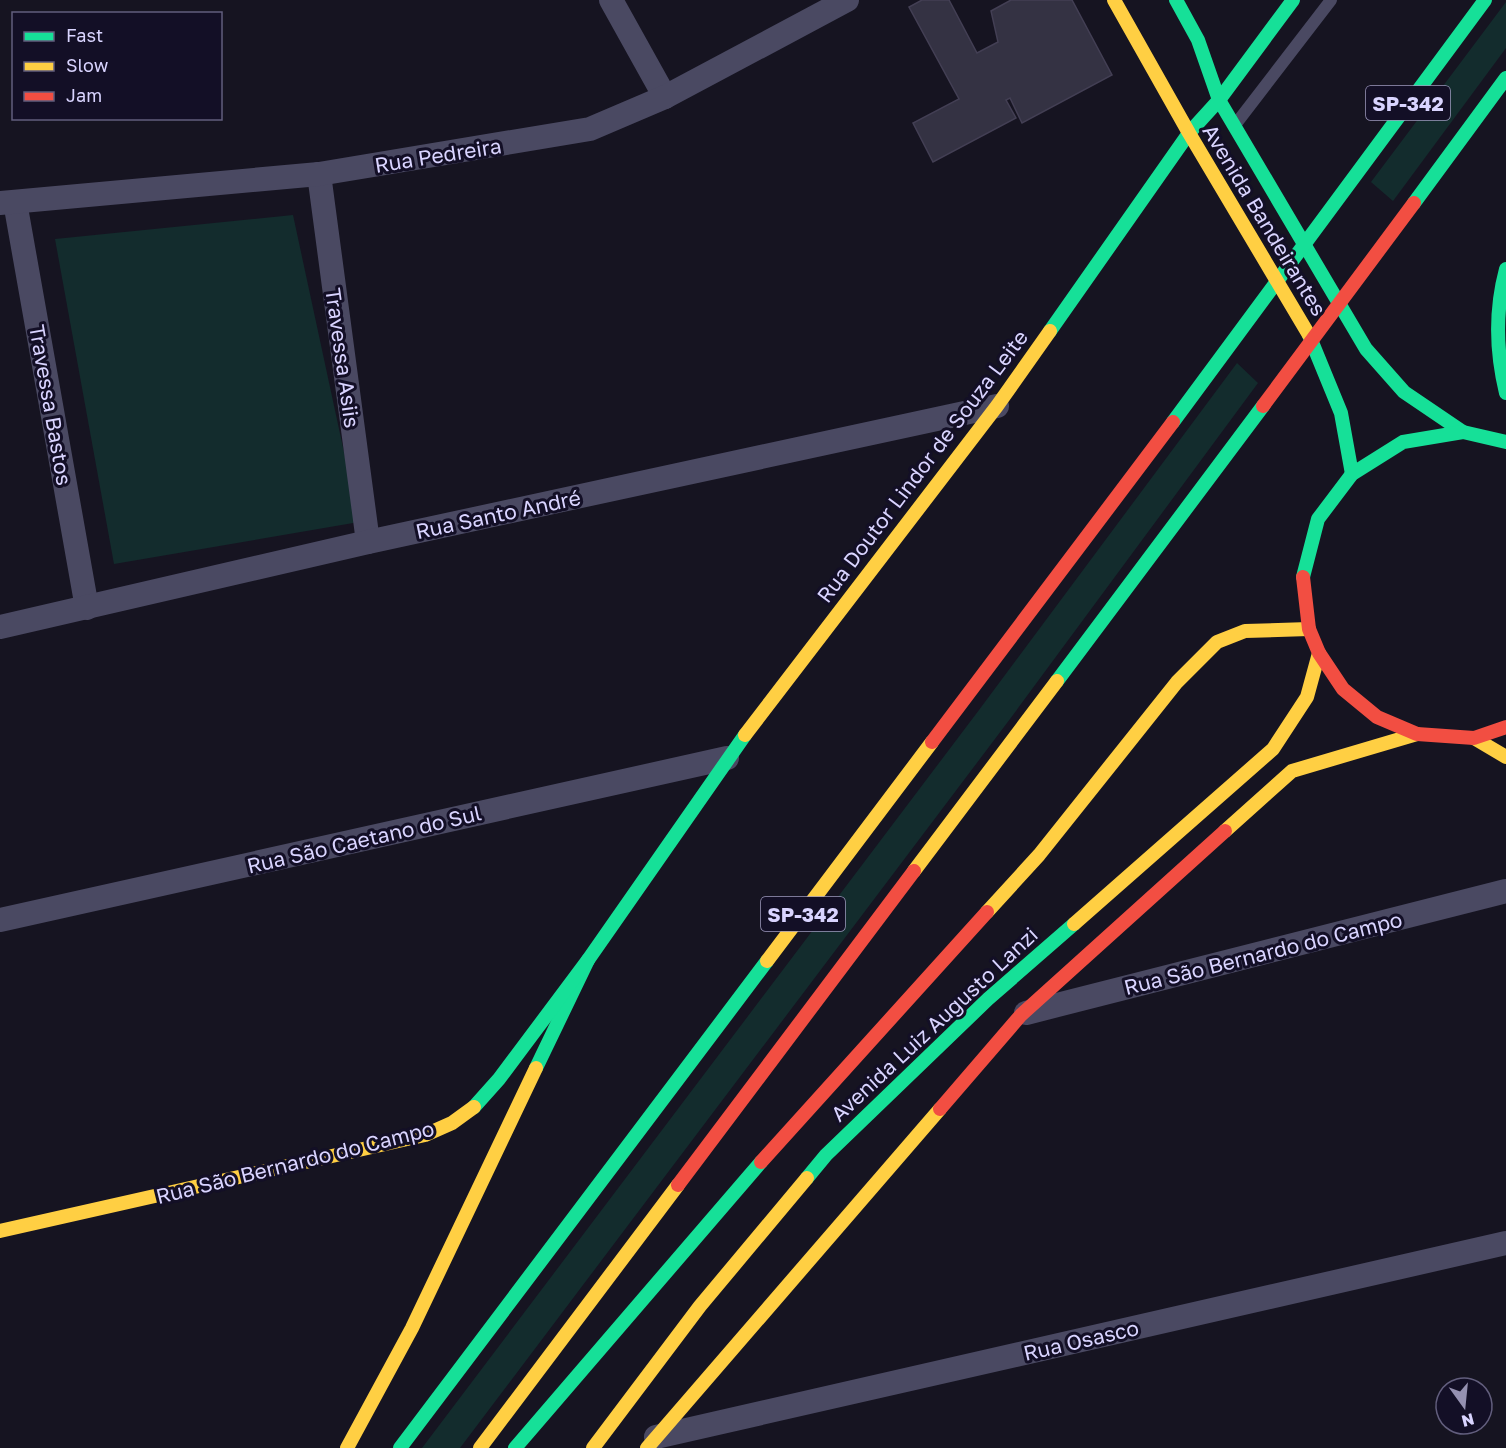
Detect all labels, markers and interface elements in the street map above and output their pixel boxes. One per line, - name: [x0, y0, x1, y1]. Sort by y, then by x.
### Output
- legend: [12, 12, 222, 120]
- text: Fast: [66, 24, 103, 46]
- text: Slow: [66, 54, 109, 76]
- text: Jam: [66, 84, 102, 106]
- road number: SP-342: [1366, 86, 1450, 120]
- street label: Avenida Bandeirantes: [1198, 120, 1332, 320]
- street label: Rua Pedreira: [373, 132, 503, 178]
- street label: Travessa Asiis: [320, 286, 366, 430]
- street label: Travessa Bastos: [24, 323, 78, 487]
- street label: Rua Doutor Lindor de Souza Leite: [811, 325, 1033, 607]
- street label: Rua Santo André: [413, 484, 583, 544]
- street label: Rua São Caetano do Sul: [244, 799, 484, 879]
- road number: SP-342: [761, 897, 845, 931]
- street label: Rua São Bernardo do Campo: [1121, 906, 1405, 1000]
- street label: Avenida Luiz Augusto Lanzi: [825, 921, 1043, 1127]
- street label: Rua São Bernardo do Campo: [153, 1115, 437, 1209]
- street label: Rua Osasco: [1021, 1314, 1141, 1366]
- north arrow: [1434, 1376, 1494, 1436]
- text: N: [1459, 1409, 1476, 1432]

